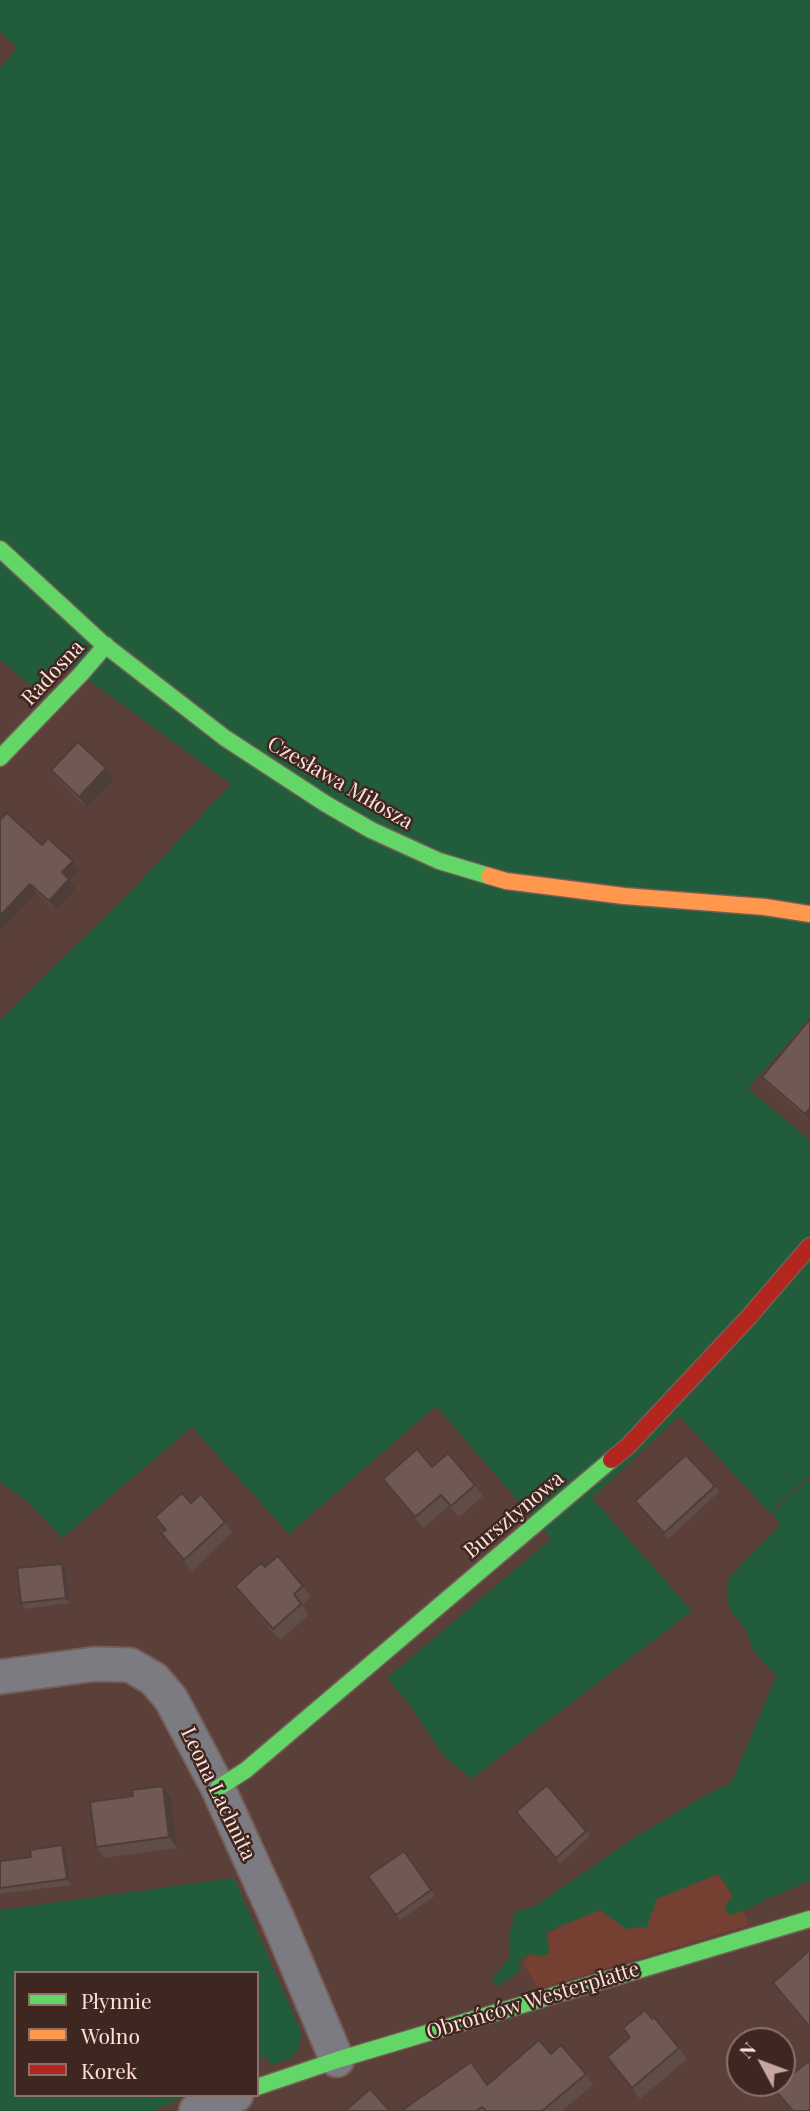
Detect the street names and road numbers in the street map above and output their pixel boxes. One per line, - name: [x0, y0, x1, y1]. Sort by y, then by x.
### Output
- street label: Radosna: [16, 635, 90, 711]
- street label: Czesława Miłosza: [263, 731, 417, 835]
- street label: Bursztynowa: [459, 1466, 569, 1564]
- street label: Leona Lachnita: [175, 1723, 261, 1865]
- street label: Obrońców Westerplatte: [423, 1957, 643, 2045]

